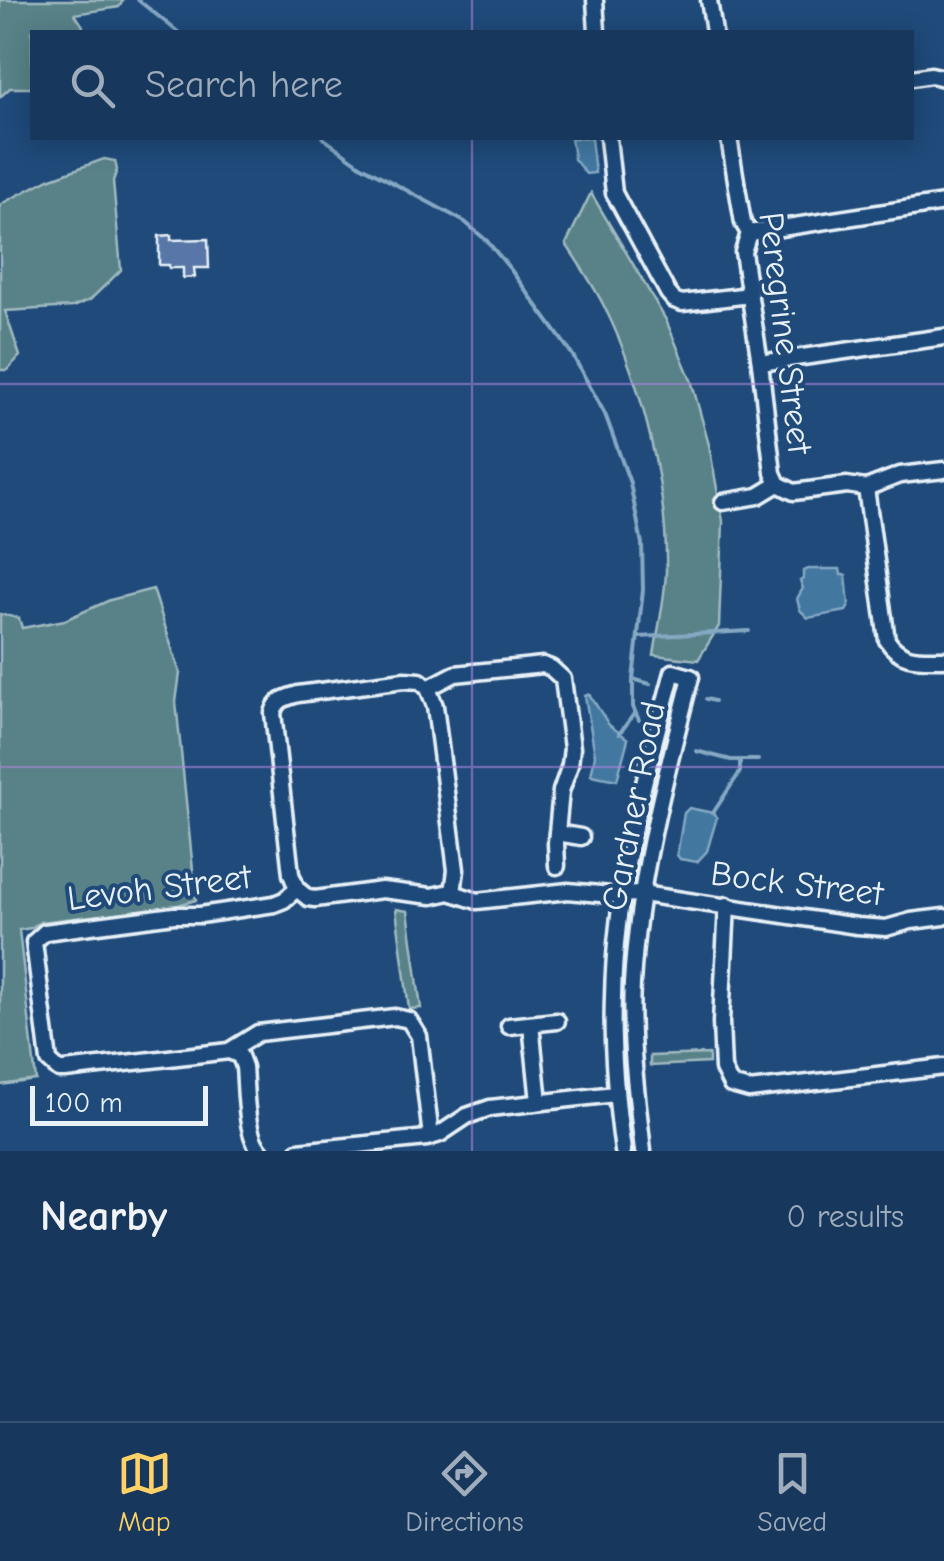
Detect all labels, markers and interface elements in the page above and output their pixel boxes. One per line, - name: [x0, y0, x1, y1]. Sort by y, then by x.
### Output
- search box: [30, 30, 914, 140]
- icon: search: [65, 58, 120, 113]
- text: Search here: [145, 63, 343, 107]
- street label: Peregrine Street: [750, 210, 821, 457]
- street label: Gardner Road: [593, 698, 674, 914]
- street label: Bock Street: [708, 853, 886, 915]
- street label: Levoh Street: [65, 856, 254, 919]
- scale bar: [30, 1081, 208, 1126]
- text: 100 m: [45, 1087, 123, 1119]
- text: Nearby: [40, 1192, 167, 1241]
- text: 0 results: [787, 1198, 904, 1235]
- tab: Map: [117, 1446, 172, 1538]
- tab: Directions: [405, 1446, 524, 1538]
- tab: Saved: [757, 1446, 827, 1538]

